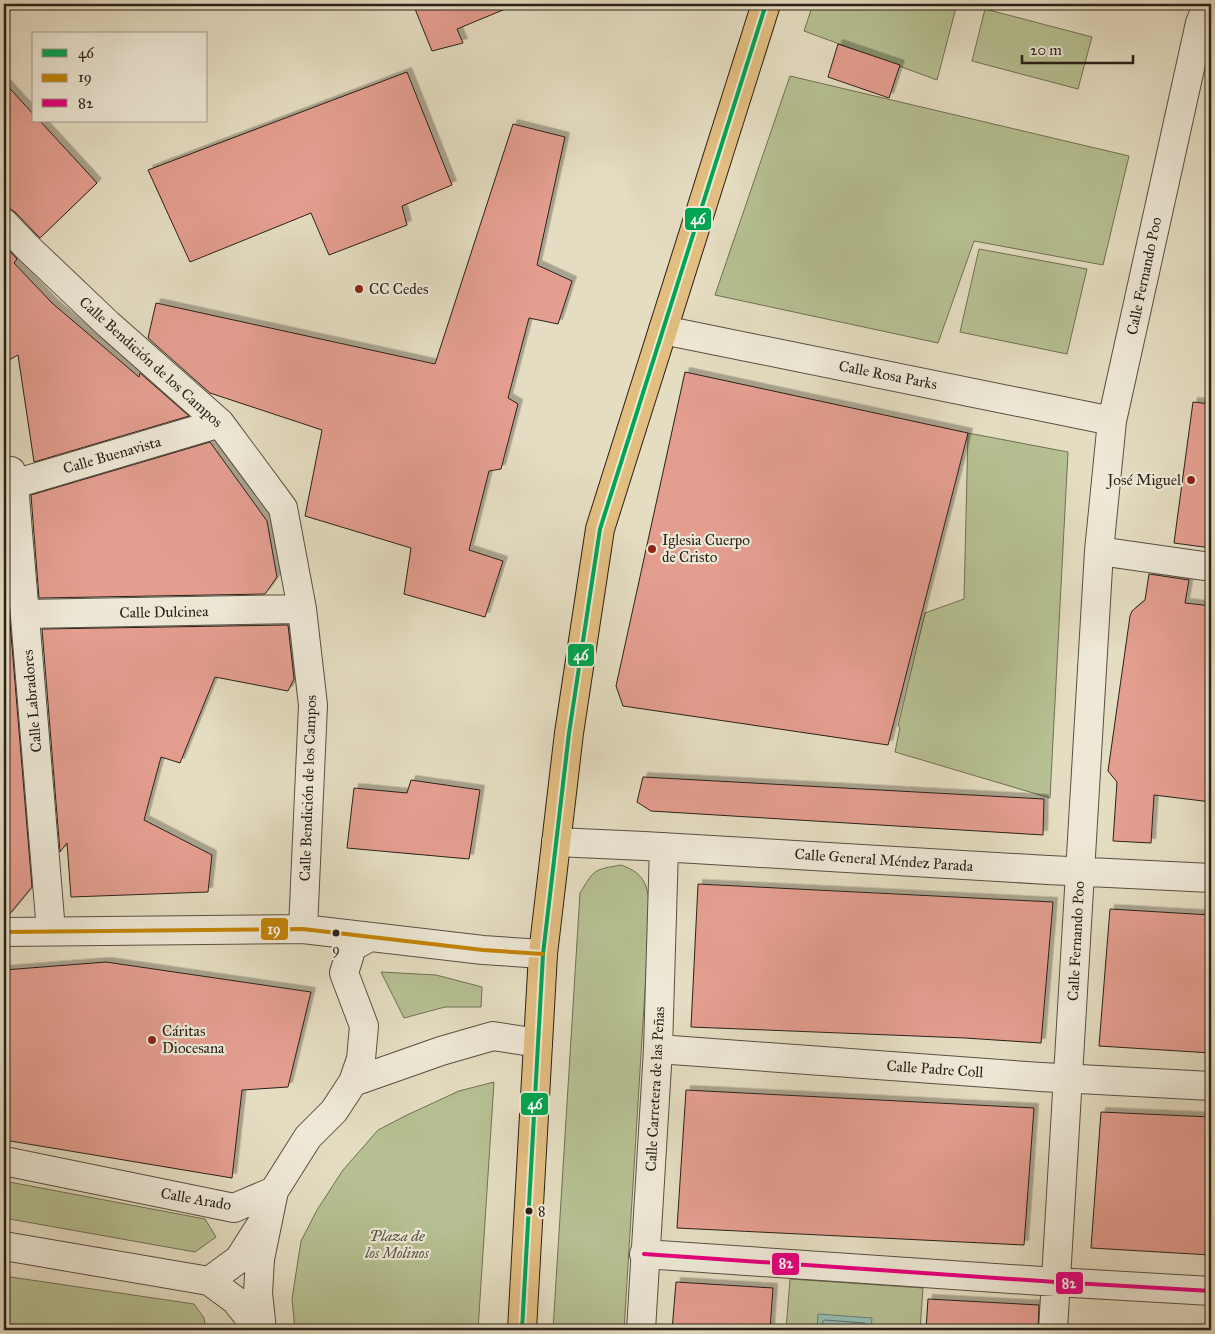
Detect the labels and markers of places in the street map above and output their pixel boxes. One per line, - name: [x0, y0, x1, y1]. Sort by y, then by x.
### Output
- place label: CC Cedes: [369, 280, 428, 298]
- marker: CC Cedes: [353, 283, 365, 295]
- place label: José Miguel: [1106, 471, 1182, 490]
- marker: José Miguel: [1185, 474, 1197, 486]
- place label: Iglesia Cuerpo de Cristo: [662, 531, 750, 566]
- marker: Iglesia Cuerpo de Cristo: [646, 543, 658, 555]
- marker: 9: [331, 928, 341, 938]
- place label: 9: [332, 941, 340, 958]
- place label: Cáritas Diocesana: [162, 1022, 225, 1057]
- marker: Cáritas Diocesana: [146, 1034, 158, 1046]
- place label: 8: [538, 1203, 545, 1220]
- marker: 8: [524, 1206, 534, 1216]

